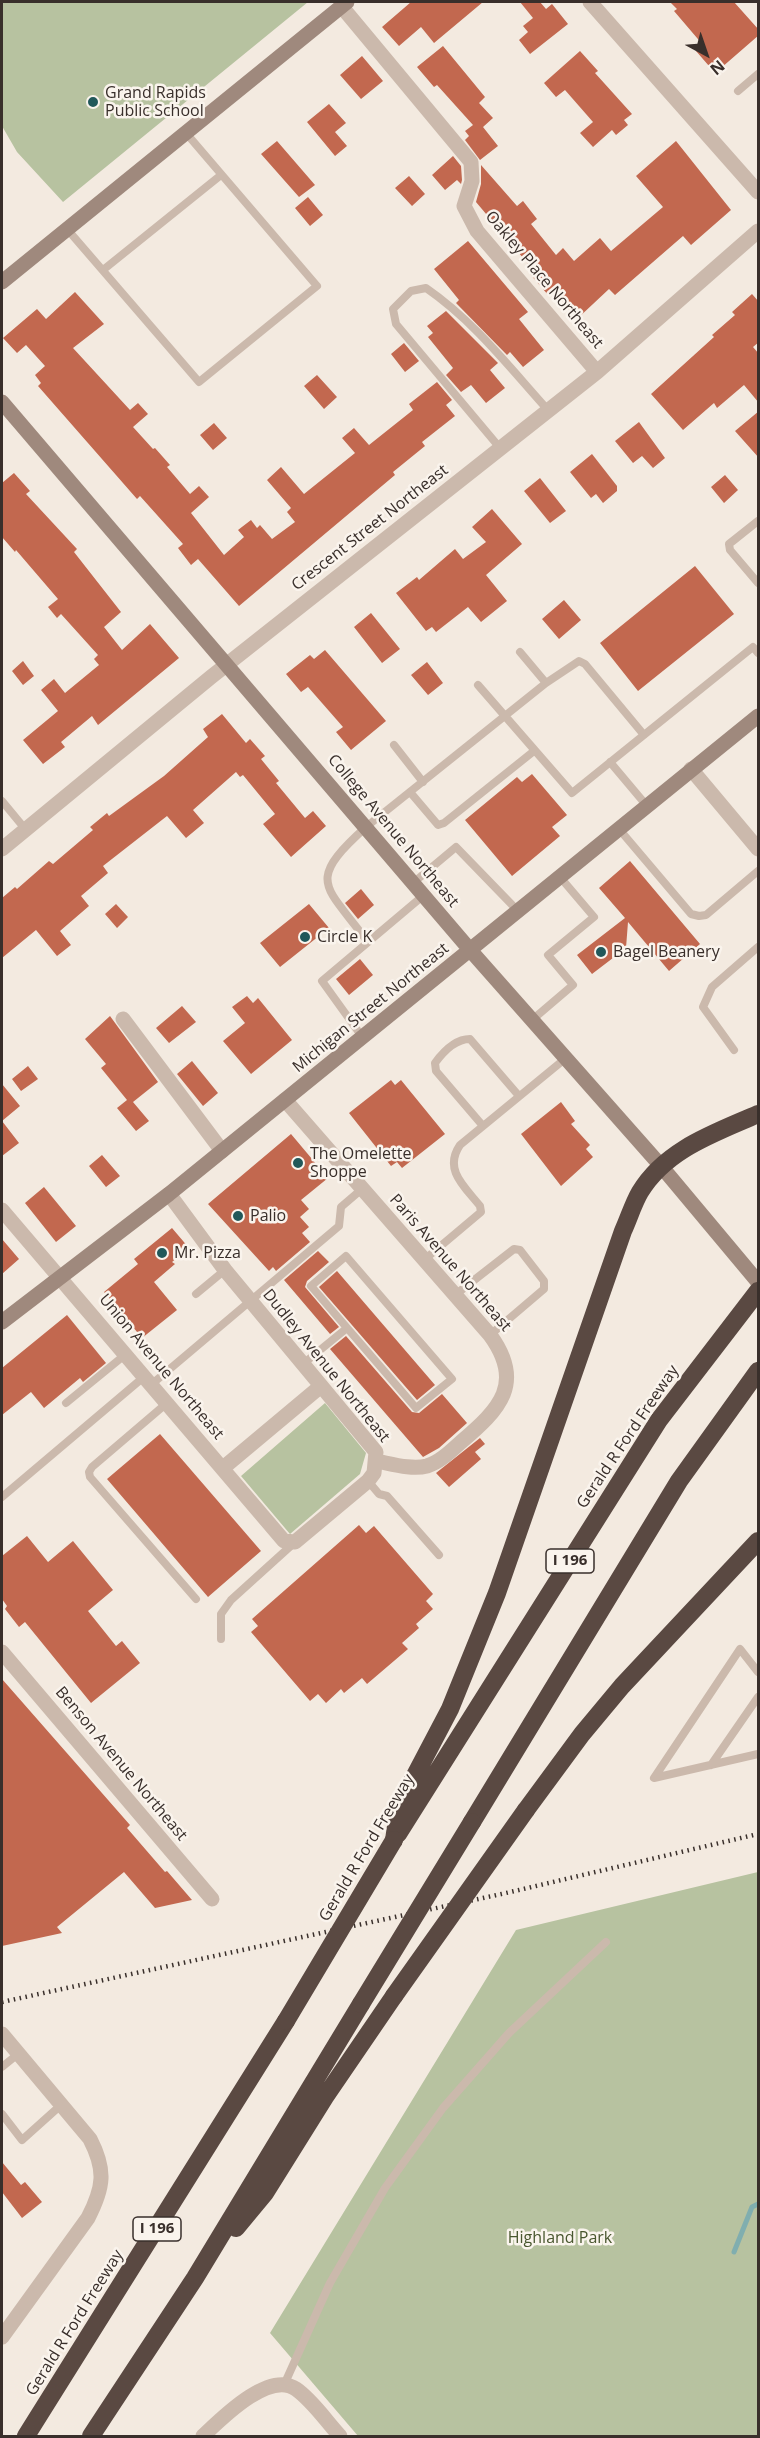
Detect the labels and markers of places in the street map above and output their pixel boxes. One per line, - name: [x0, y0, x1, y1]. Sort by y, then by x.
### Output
- place label: Grand Rapids Public School: [105, 83, 206, 121]
- marker: Grand Rapids Public School: [86, 95, 100, 109]
- place label: Circle K: [317, 927, 372, 947]
- marker: Circle K: [298, 930, 312, 944]
- place label: Bagel Beanery: [613, 942, 720, 962]
- marker: Bagel Beanery: [594, 945, 608, 959]
- place label: The Omelette Shoppe: [310, 1144, 411, 1182]
- marker: The Omelette Shoppe: [291, 1156, 305, 1170]
- place label: Palio: [250, 1206, 286, 1226]
- marker: Palio: [231, 1209, 245, 1223]
- place label: Mr. Pizza: [174, 1243, 241, 1263]
- marker: Mr. Pizza: [155, 1246, 169, 1260]

